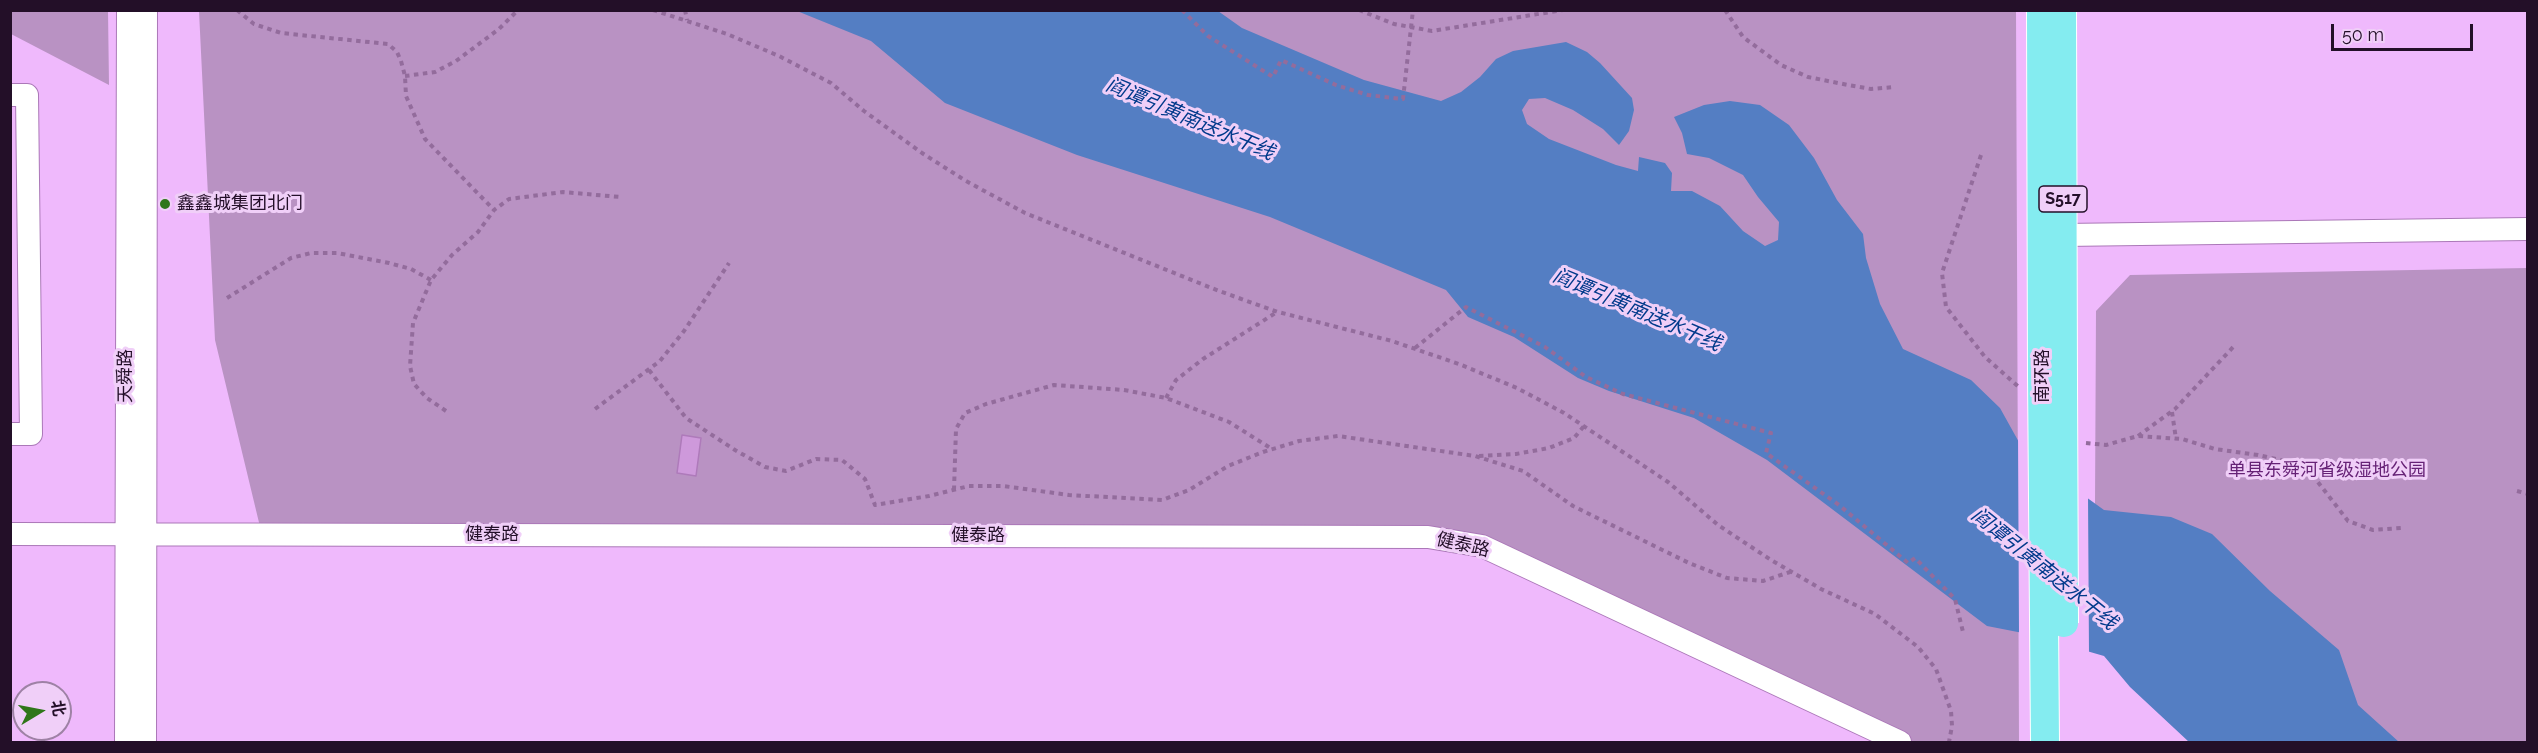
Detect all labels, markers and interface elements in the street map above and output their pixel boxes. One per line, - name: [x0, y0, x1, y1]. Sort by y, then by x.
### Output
- scale bar: [2334, 12, 2476, 50]
- text: 50 m: [2342, 24, 2384, 45]
- water label: 阎谭引黄南送水干线: [1102, 73, 1278, 165]
- road number: S517: [2039, 186, 2087, 212]
- place label: 鑫鑫城集团北门: [177, 193, 303, 215]
- marker: 鑫鑫城集团北门: [158, 197, 172, 211]
- water label: 阎谭引黄南送水干线: [1549, 264, 1725, 356]
- street label: 天舜路: [115, 349, 137, 403]
- street label: 南环路: [2032, 349, 2054, 403]
- park label: 单县东舜河省级湿地公园: [2228, 460, 2426, 482]
- water label: 阎谭引黄南送水干线: [1967, 503, 2121, 635]
- street label: 健泰路: [465, 524, 519, 546]
- street label: 健泰路: [951, 525, 1005, 547]
- street label: 健泰路: [1434, 528, 1492, 562]
- north arrow: [12, 681, 72, 741]
- text: 北: [48, 699, 69, 718]

